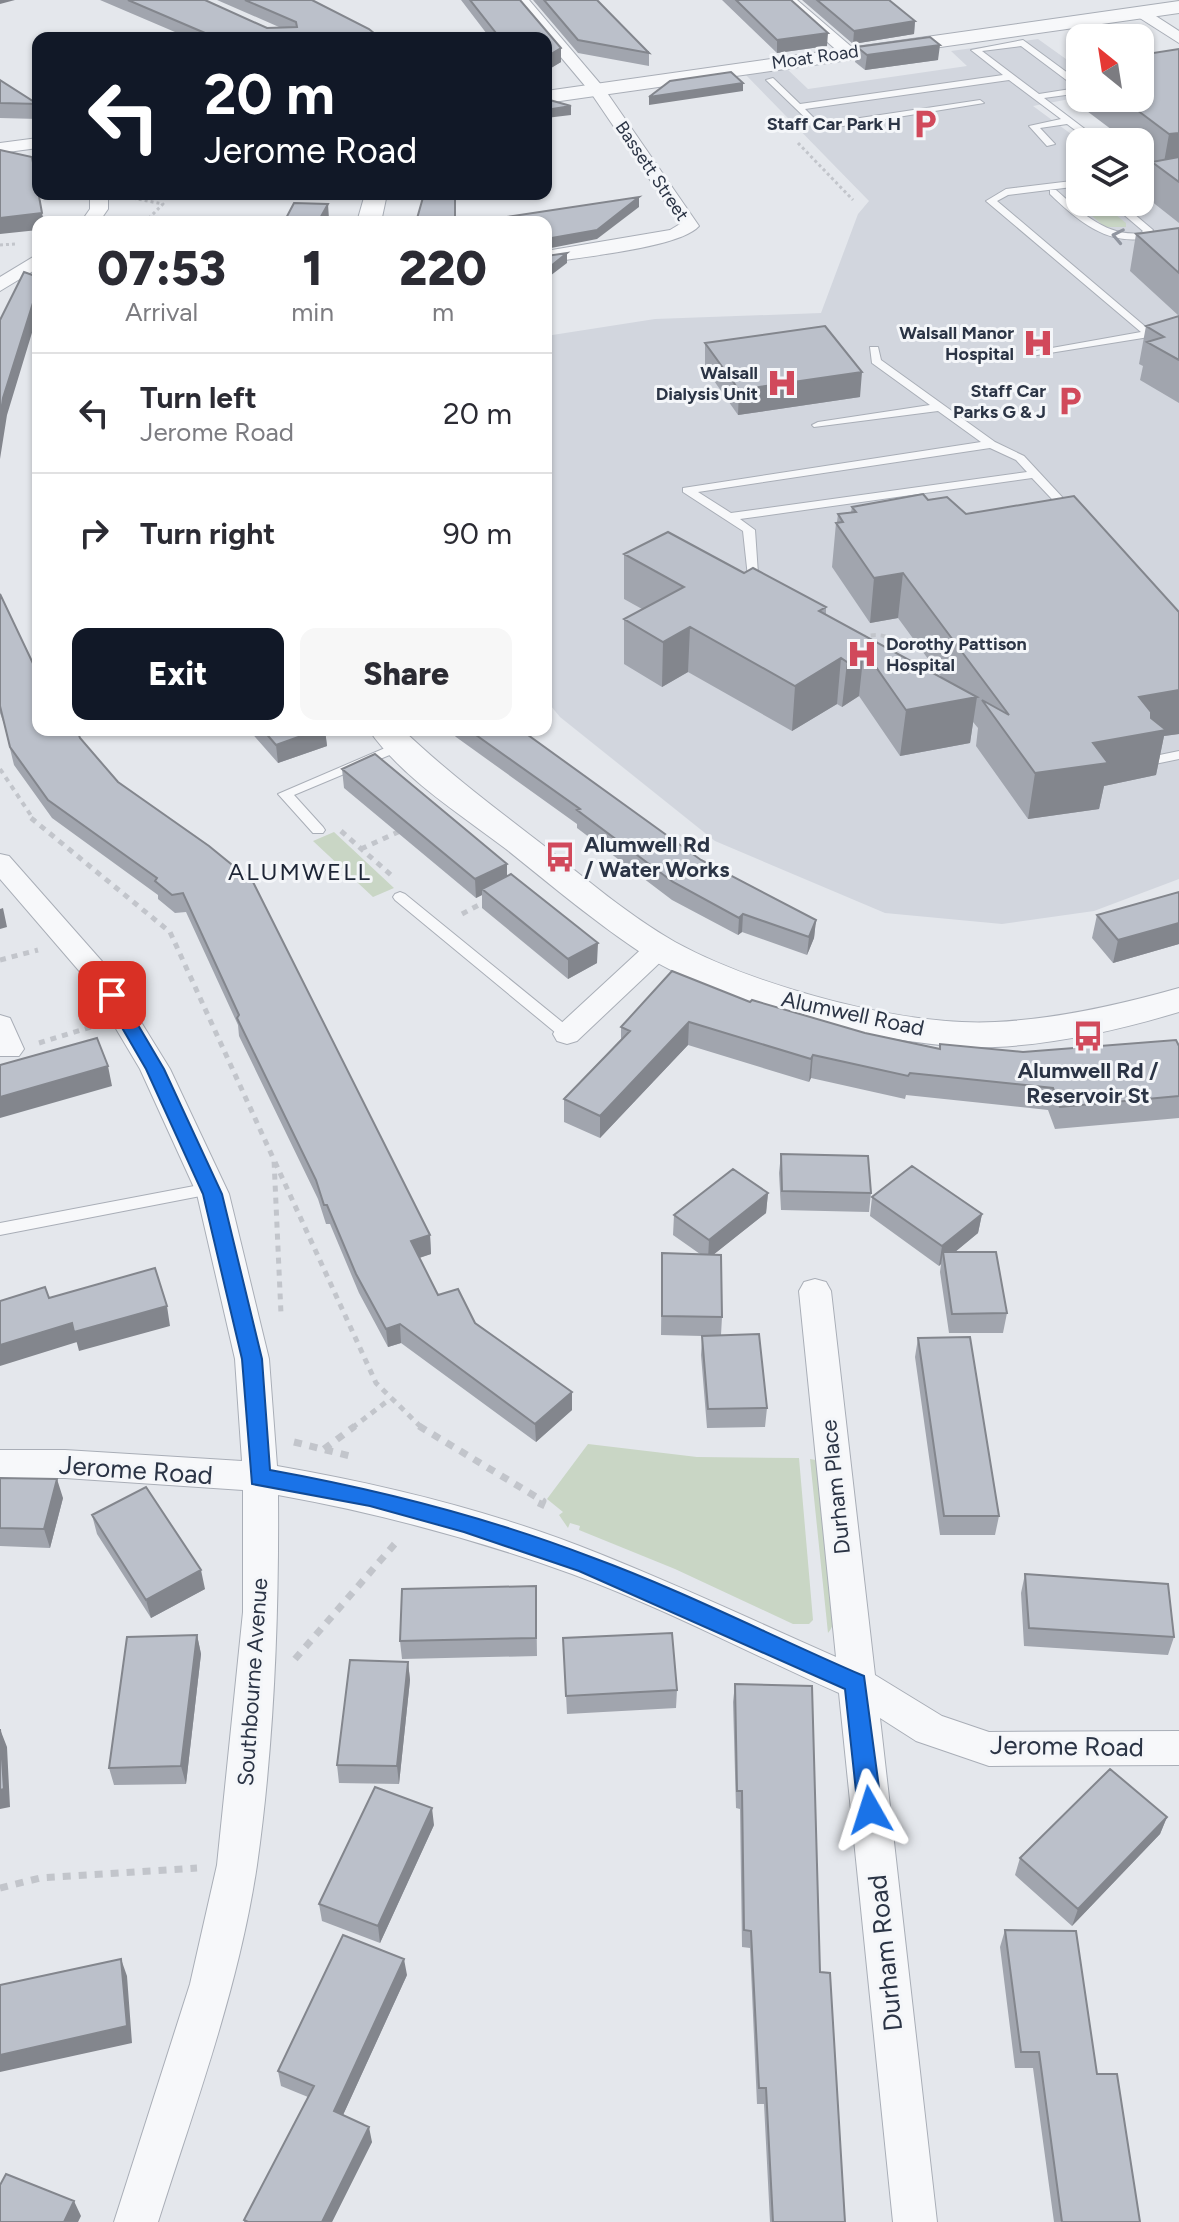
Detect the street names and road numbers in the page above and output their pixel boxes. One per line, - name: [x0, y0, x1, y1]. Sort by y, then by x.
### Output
- street label: Moat Road: [770, 40, 860, 74]
- street label: Bassett Street: [611, 117, 693, 225]
- street label: Alumwell Road: [779, 985, 927, 1042]
- street label: Durham Place: [815, 1418, 856, 1556]
- street label: Jerome Road: [58, 1449, 214, 1491]
- street label: Southbourne Avenue: [232, 1577, 273, 1787]
- street label: Jerome Road: [990, 1729, 1144, 1763]
- street label: Durham Road: [861, 1873, 909, 2033]

